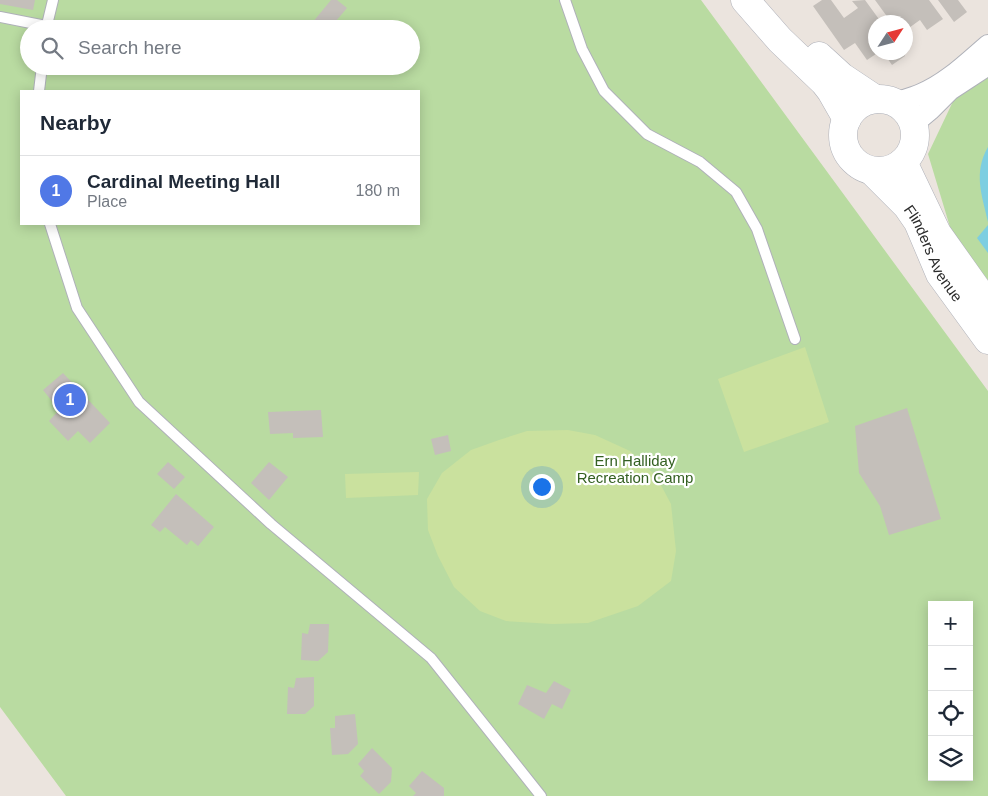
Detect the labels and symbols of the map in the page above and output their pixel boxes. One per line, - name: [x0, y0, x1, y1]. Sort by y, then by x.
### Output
- north arrow: [868, 15, 913, 60]
- street label: Flinders Avenue: [901, 202, 966, 305]
- pin: 1: [54, 381, 86, 419]
- park label: Ern Halliday Recreation Camp: [577, 452, 693, 486]
- your location: [529, 474, 555, 500]

